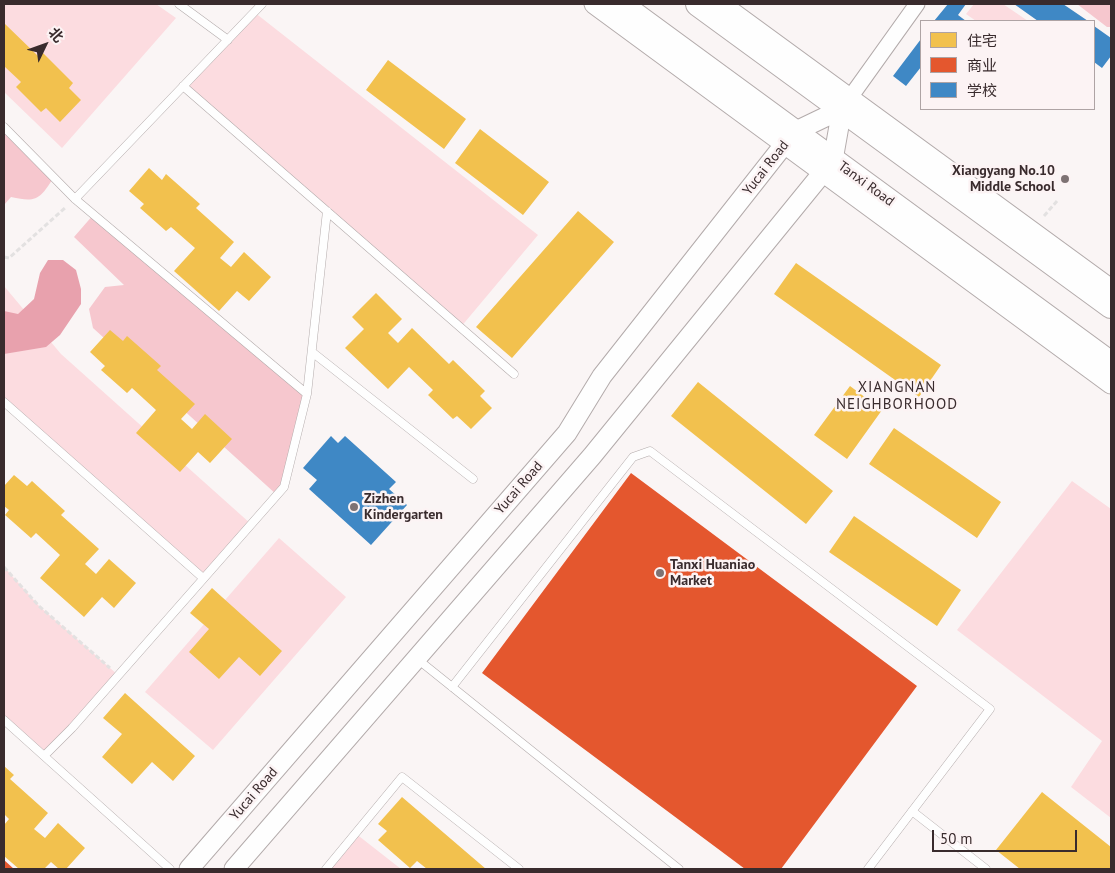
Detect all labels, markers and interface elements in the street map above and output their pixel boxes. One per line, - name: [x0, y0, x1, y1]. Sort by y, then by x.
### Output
- north arrow: [20, 20, 70, 70]
- legend: [920, 20, 1095, 110]
- text: 北: [45, 24, 68, 46]
- text: 住宅: [967, 31, 997, 50]
- text: 商业: [967, 56, 997, 75]
- text: 学校: [967, 81, 997, 100]
- street label: Yucai Road: [739, 137, 793, 199]
- street label: Tanxi Road: [835, 158, 897, 210]
- place label: Xiangyang No.10 Middle School: [952, 163, 1055, 196]
- marker: Xiangyang No.10 Middle School: [1059, 173, 1071, 185]
- district label: XIANGNAN NEIGHBORHOOD: [834, 379, 960, 414]
- street label: Yucai Road: [491, 458, 547, 518]
- place label: Zizhen Kindergarten: [364, 491, 443, 524]
- marker: Zizhen Kindergarten: [348, 501, 360, 513]
- place label: Tanxi Huaniao Market: [670, 557, 755, 590]
- marker: Tanxi Huaniao Market: [654, 567, 666, 579]
- street label: Yucai Road: [226, 764, 282, 824]
- scale bar: [935, 820, 1080, 852]
- text: 50 m: [940, 829, 973, 848]

